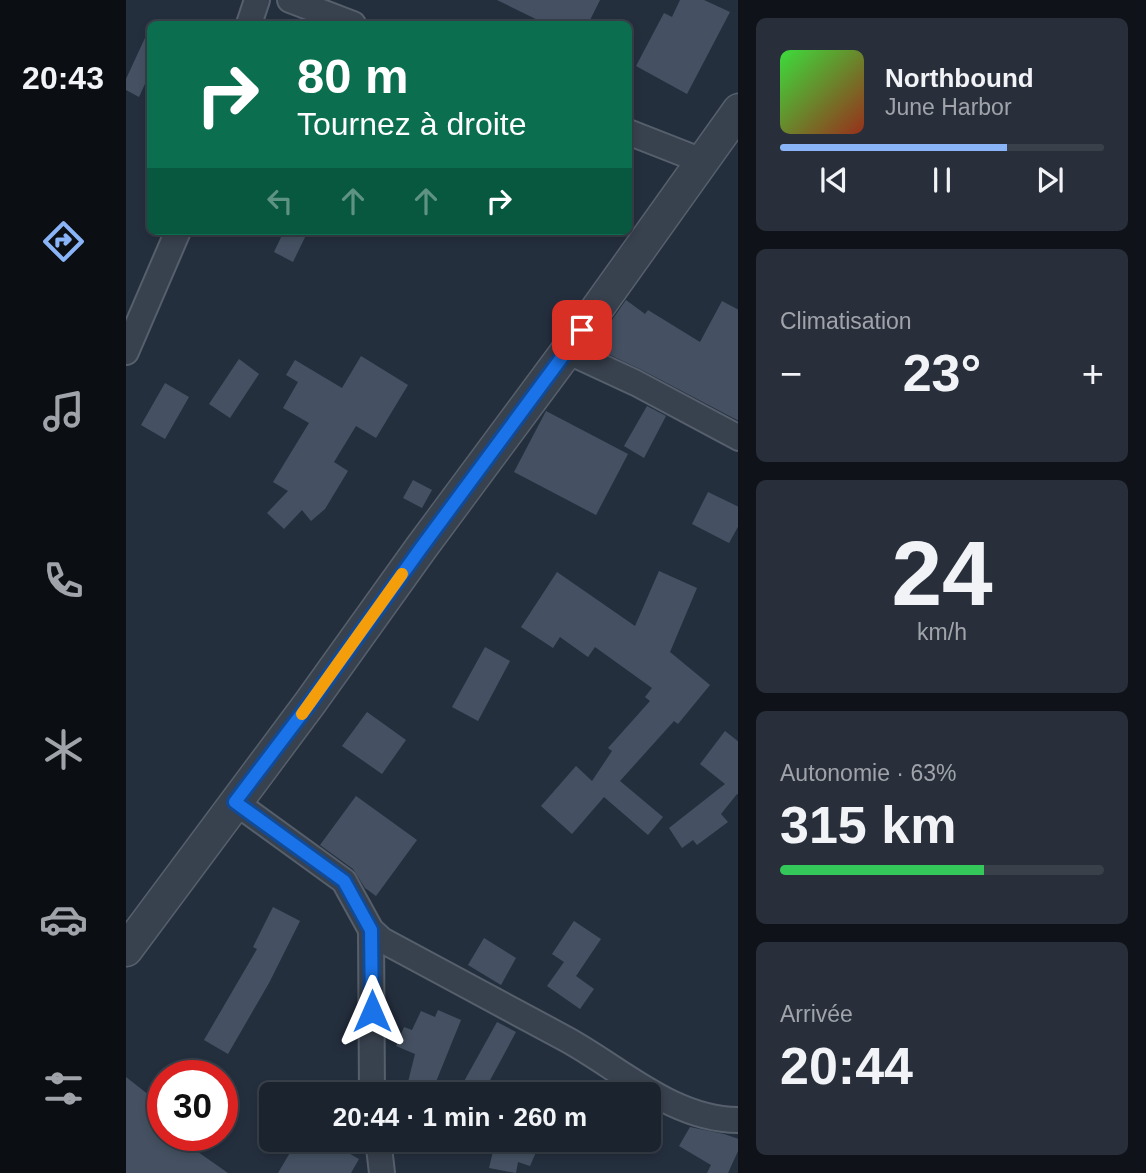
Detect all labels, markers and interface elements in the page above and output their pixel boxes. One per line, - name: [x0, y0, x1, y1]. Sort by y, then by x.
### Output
- icon: right: [182, 49, 273, 140]
- text: 80 m: [297, 49, 409, 103]
- text: 20:43: [22, 60, 104, 96]
- text: Northbound: [885, 63, 1034, 93]
- text: June Harbor: [885, 94, 1012, 120]
- text: Tournez à droite: [297, 106, 526, 142]
- icon: previous: [815, 161, 853, 199]
- icon: pause: [923, 161, 961, 199]
- icon: next: [1031, 161, 1069, 199]
- icon: left: [261, 182, 299, 220]
- icon: ahead: [334, 182, 372, 220]
- icon: ahead: [407, 182, 445, 220]
- icon: right: [480, 182, 518, 220]
- icon: directions: [39, 217, 88, 266]
- pin: [552, 300, 612, 360]
- text: Climatisation: [780, 308, 912, 334]
- icon: arrive: [563, 311, 601, 349]
- text: 23°: [903, 344, 981, 402]
- text: −: [780, 353, 802, 395]
- text: +: [1082, 353, 1104, 395]
- icon: music: [39, 387, 88, 436]
- text: 24: [891, 523, 993, 624]
- icon: phone: [39, 556, 88, 605]
- text: km/h: [917, 619, 967, 645]
- icon: climate: [39, 725, 88, 774]
- text: Autonomie · 63%: [780, 760, 956, 786]
- text: 315 km: [780, 796, 956, 854]
- icon: car: [39, 895, 88, 944]
- position arrow: [335, 974, 409, 1048]
- text: Arrivée: [780, 1001, 853, 1027]
- text: 20:44: [780, 1037, 913, 1095]
- speed limit sign: 30: [147, 1060, 238, 1151]
- icon: filters: [39, 1064, 88, 1113]
- text: 20:44 · 1 min · 260 m: [333, 1102, 587, 1132]

